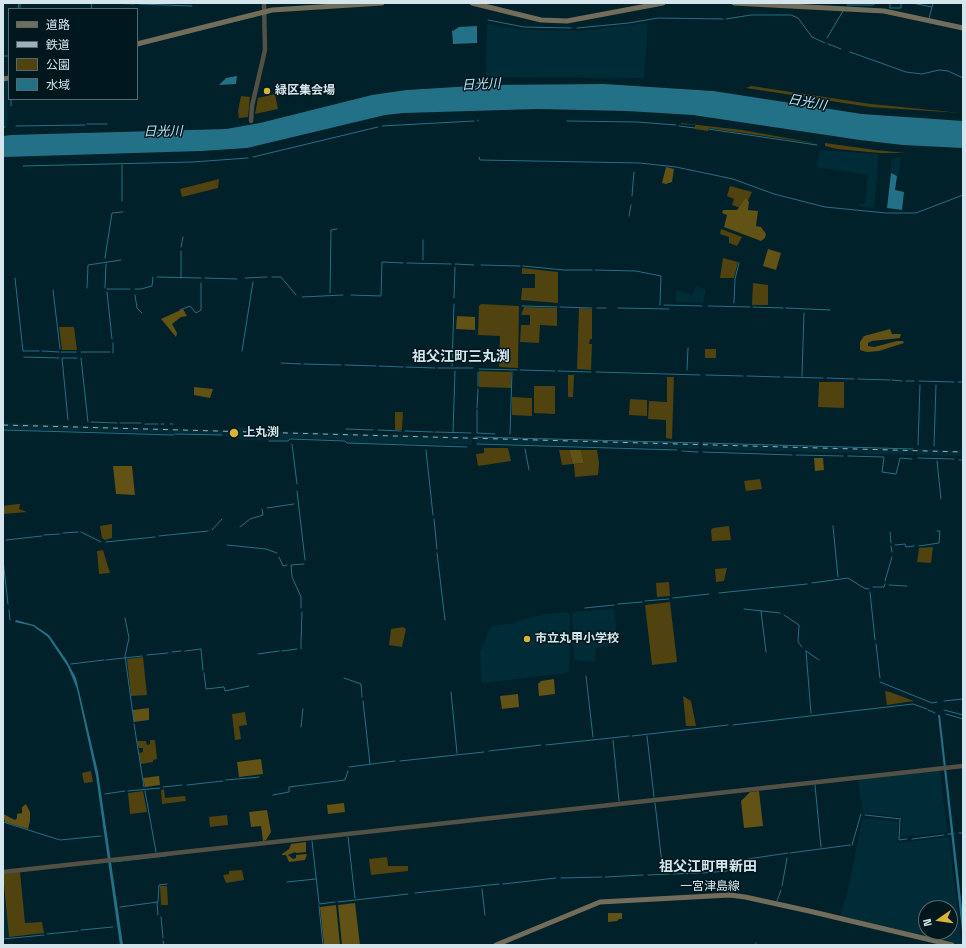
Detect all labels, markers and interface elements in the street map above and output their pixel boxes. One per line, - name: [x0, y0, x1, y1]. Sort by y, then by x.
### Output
- legend: [8, 8, 138, 100]
- text: 道路: [46, 17, 70, 33]
- text: 鉄道: [46, 37, 70, 53]
- text: 公園: [46, 57, 70, 73]
- water label: 日光川: [461, 76, 501, 94]
- text: 水域: [46, 77, 70, 93]
- place label: 緑区集会場: [275, 84, 335, 98]
- marker: 緑区集会場: [262, 86, 272, 96]
- water label: 日光川: [786, 92, 828, 114]
- water label: 日光川: [143, 124, 183, 140]
- district label: 祖父江町三丸渕: [412, 349, 510, 365]
- place label: 上丸渕: [243, 426, 279, 440]
- marker: 上丸渕: [228, 427, 240, 439]
- place label: 市立丸甲小学校: [535, 632, 619, 646]
- marker: 市立丸甲小学校: [522, 634, 532, 644]
- district label: 祖父江町甲新田: [659, 859, 757, 875]
- street label: 一宮津島線: [680, 880, 740, 894]
- north arrow: [918, 900, 958, 940]
- text: N: [920, 917, 935, 928]

